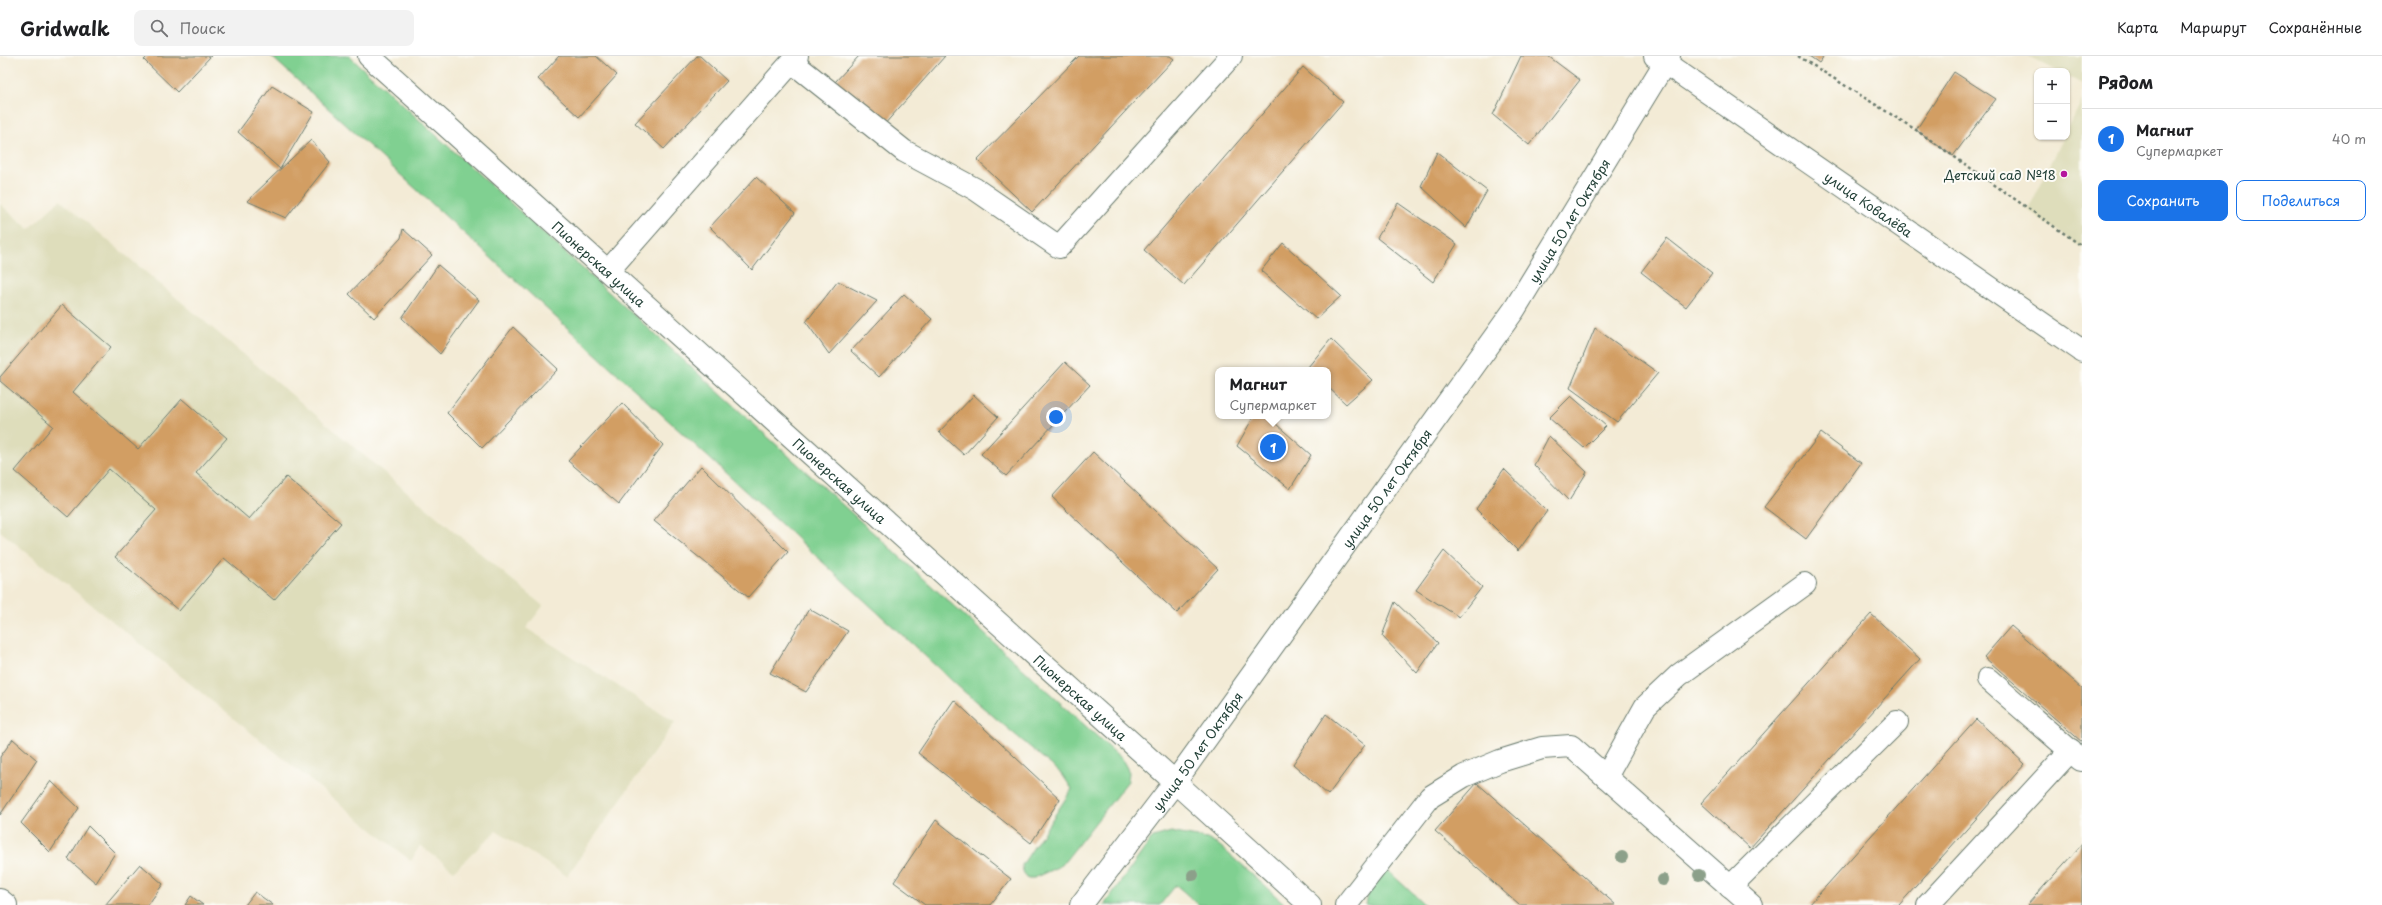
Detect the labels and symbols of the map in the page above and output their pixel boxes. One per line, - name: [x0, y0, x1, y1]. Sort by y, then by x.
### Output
- street label: улица 50 лет Октября: [1524, 155, 1614, 286]
- place label: Детский сад №18: [1943, 165, 2056, 184]
- street label: улица Ковалёва: [1821, 167, 1918, 241]
- marker: Детский сад №18: [2059, 169, 2069, 179]
- street label: Пионерская улица: [548, 216, 651, 311]
- your location: [1046, 407, 1066, 427]
- street label: улица 50 лет Октября: [1337, 424, 1436, 551]
- pin: 1: [1260, 432, 1286, 462]
- street label: Пионерская улица: [789, 433, 892, 528]
- street label: Пионерская улица: [1030, 650, 1132, 745]
- street label: улица 50 лет Октября: [1147, 688, 1247, 814]

